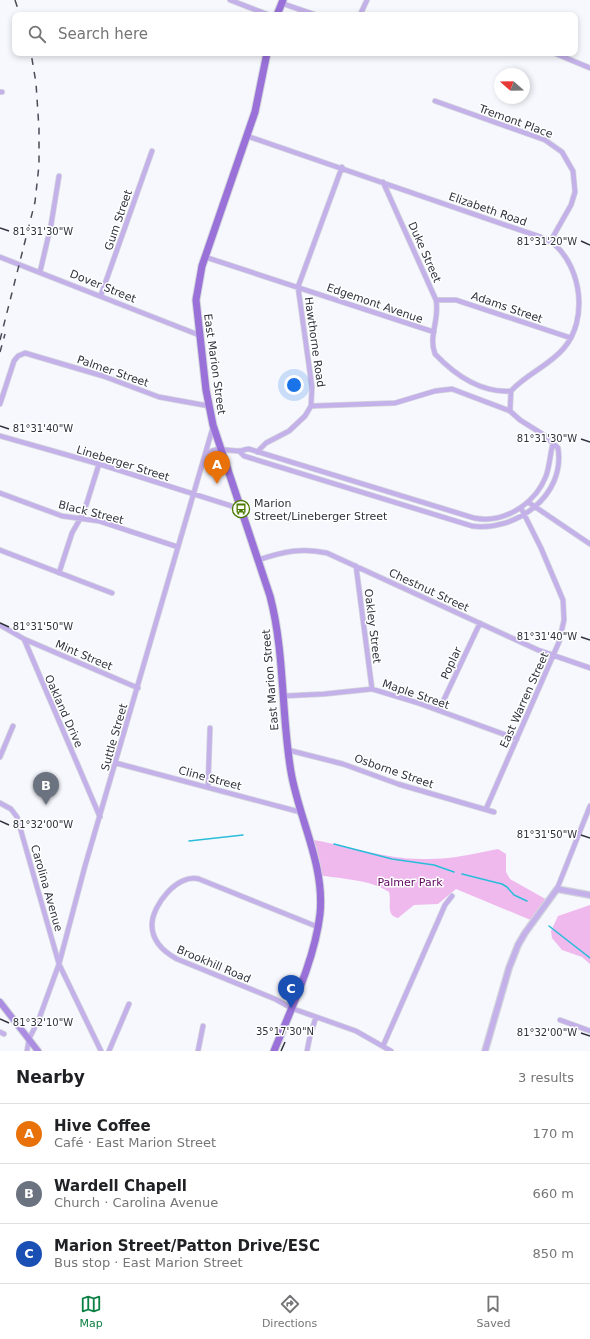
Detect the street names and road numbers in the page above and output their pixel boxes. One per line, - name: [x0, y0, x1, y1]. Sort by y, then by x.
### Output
- street label: Tremont Place: [476, 102, 555, 141]
- street label: Gum Street: [102, 188, 135, 252]
- street label: Elizabeth Road: [447, 190, 529, 229]
- street label: Duke Street: [405, 220, 444, 285]
- street label: Dover Street: [68, 267, 138, 306]
- street label: Edgemont Avenue: [325, 281, 425, 326]
- street label: Adams Street: [470, 289, 545, 326]
- street label: Hawthorne Road: [302, 296, 327, 388]
- street label: East Marion Street: [201, 313, 228, 416]
- street label: Palmer Street: [75, 353, 151, 390]
- street label: Lineberger Street: [75, 443, 171, 484]
- street label: Black Street: [57, 498, 125, 527]
- street label: Chestnut Street: [387, 566, 471, 615]
- street label: Oakley Street: [361, 588, 384, 665]
- street label: East Marion Street: [260, 628, 281, 731]
- street label: Mint Street: [53, 638, 115, 674]
- street label: Poplar: [438, 645, 465, 681]
- street label: East Warren Street: [497, 650, 552, 750]
- street label: Oakland Drive: [42, 673, 86, 750]
- street label: Maple Street: [381, 677, 452, 712]
- street label: Suttle Street: [99, 701, 130, 772]
- street label: Osborne Street: [352, 752, 436, 791]
- street label: Cline Street: [177, 764, 243, 793]
- street label: Carolina Avenue: [28, 843, 65, 933]
- street label: Brookhill Road: [175, 943, 253, 986]

